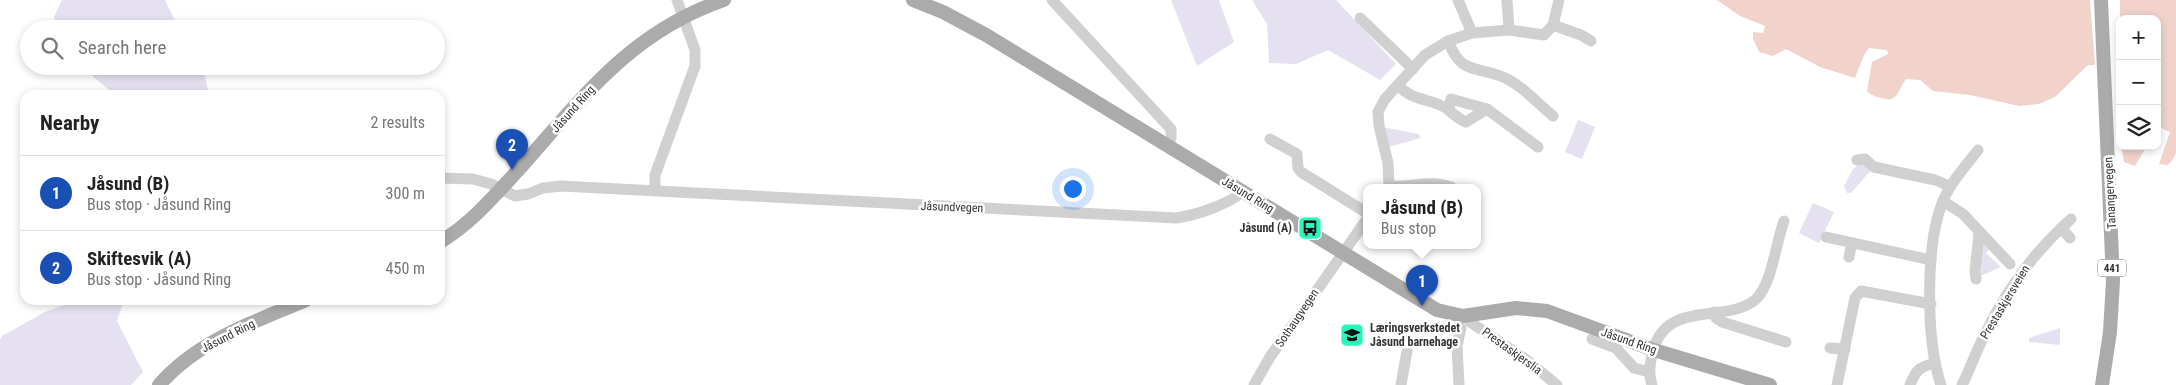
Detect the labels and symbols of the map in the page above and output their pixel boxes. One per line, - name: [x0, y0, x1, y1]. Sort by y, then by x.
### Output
- street label: Jåsund Ring: [548, 83, 598, 135]
- pin: 2: [496, 129, 528, 170]
- street label: Tanangervegen: [2101, 156, 2119, 229]
- street label: Jåsund Ring: [1219, 174, 1277, 216]
- your location: [1060, 176, 1086, 202]
- street label: Jåsundvegen: [920, 199, 984, 215]
- bus stop icon: Jåsund (A): [1297, 215, 1323, 241]
- place label: Jåsund (A): [1240, 221, 1292, 235]
- road number: 441: [2098, 260, 2126, 276]
- street label: Prestaskjersveien: [1977, 262, 2033, 342]
- pin: 1: [1406, 265, 1438, 306]
- street label: Sothaugvegen: [1272, 286, 1322, 350]
- street label: Jåsund Ring: [199, 317, 257, 355]
- place label: Læringsverkstedet Jåsund barnehage: [1370, 321, 1460, 349]
- school or university icon: Læringsverkstedet Jåsund barnehage: [1339, 322, 1365, 348]
- street label: Prestaskjerslia: [1480, 325, 1545, 377]
- street label: Jåsund Ring: [1599, 325, 1659, 357]

